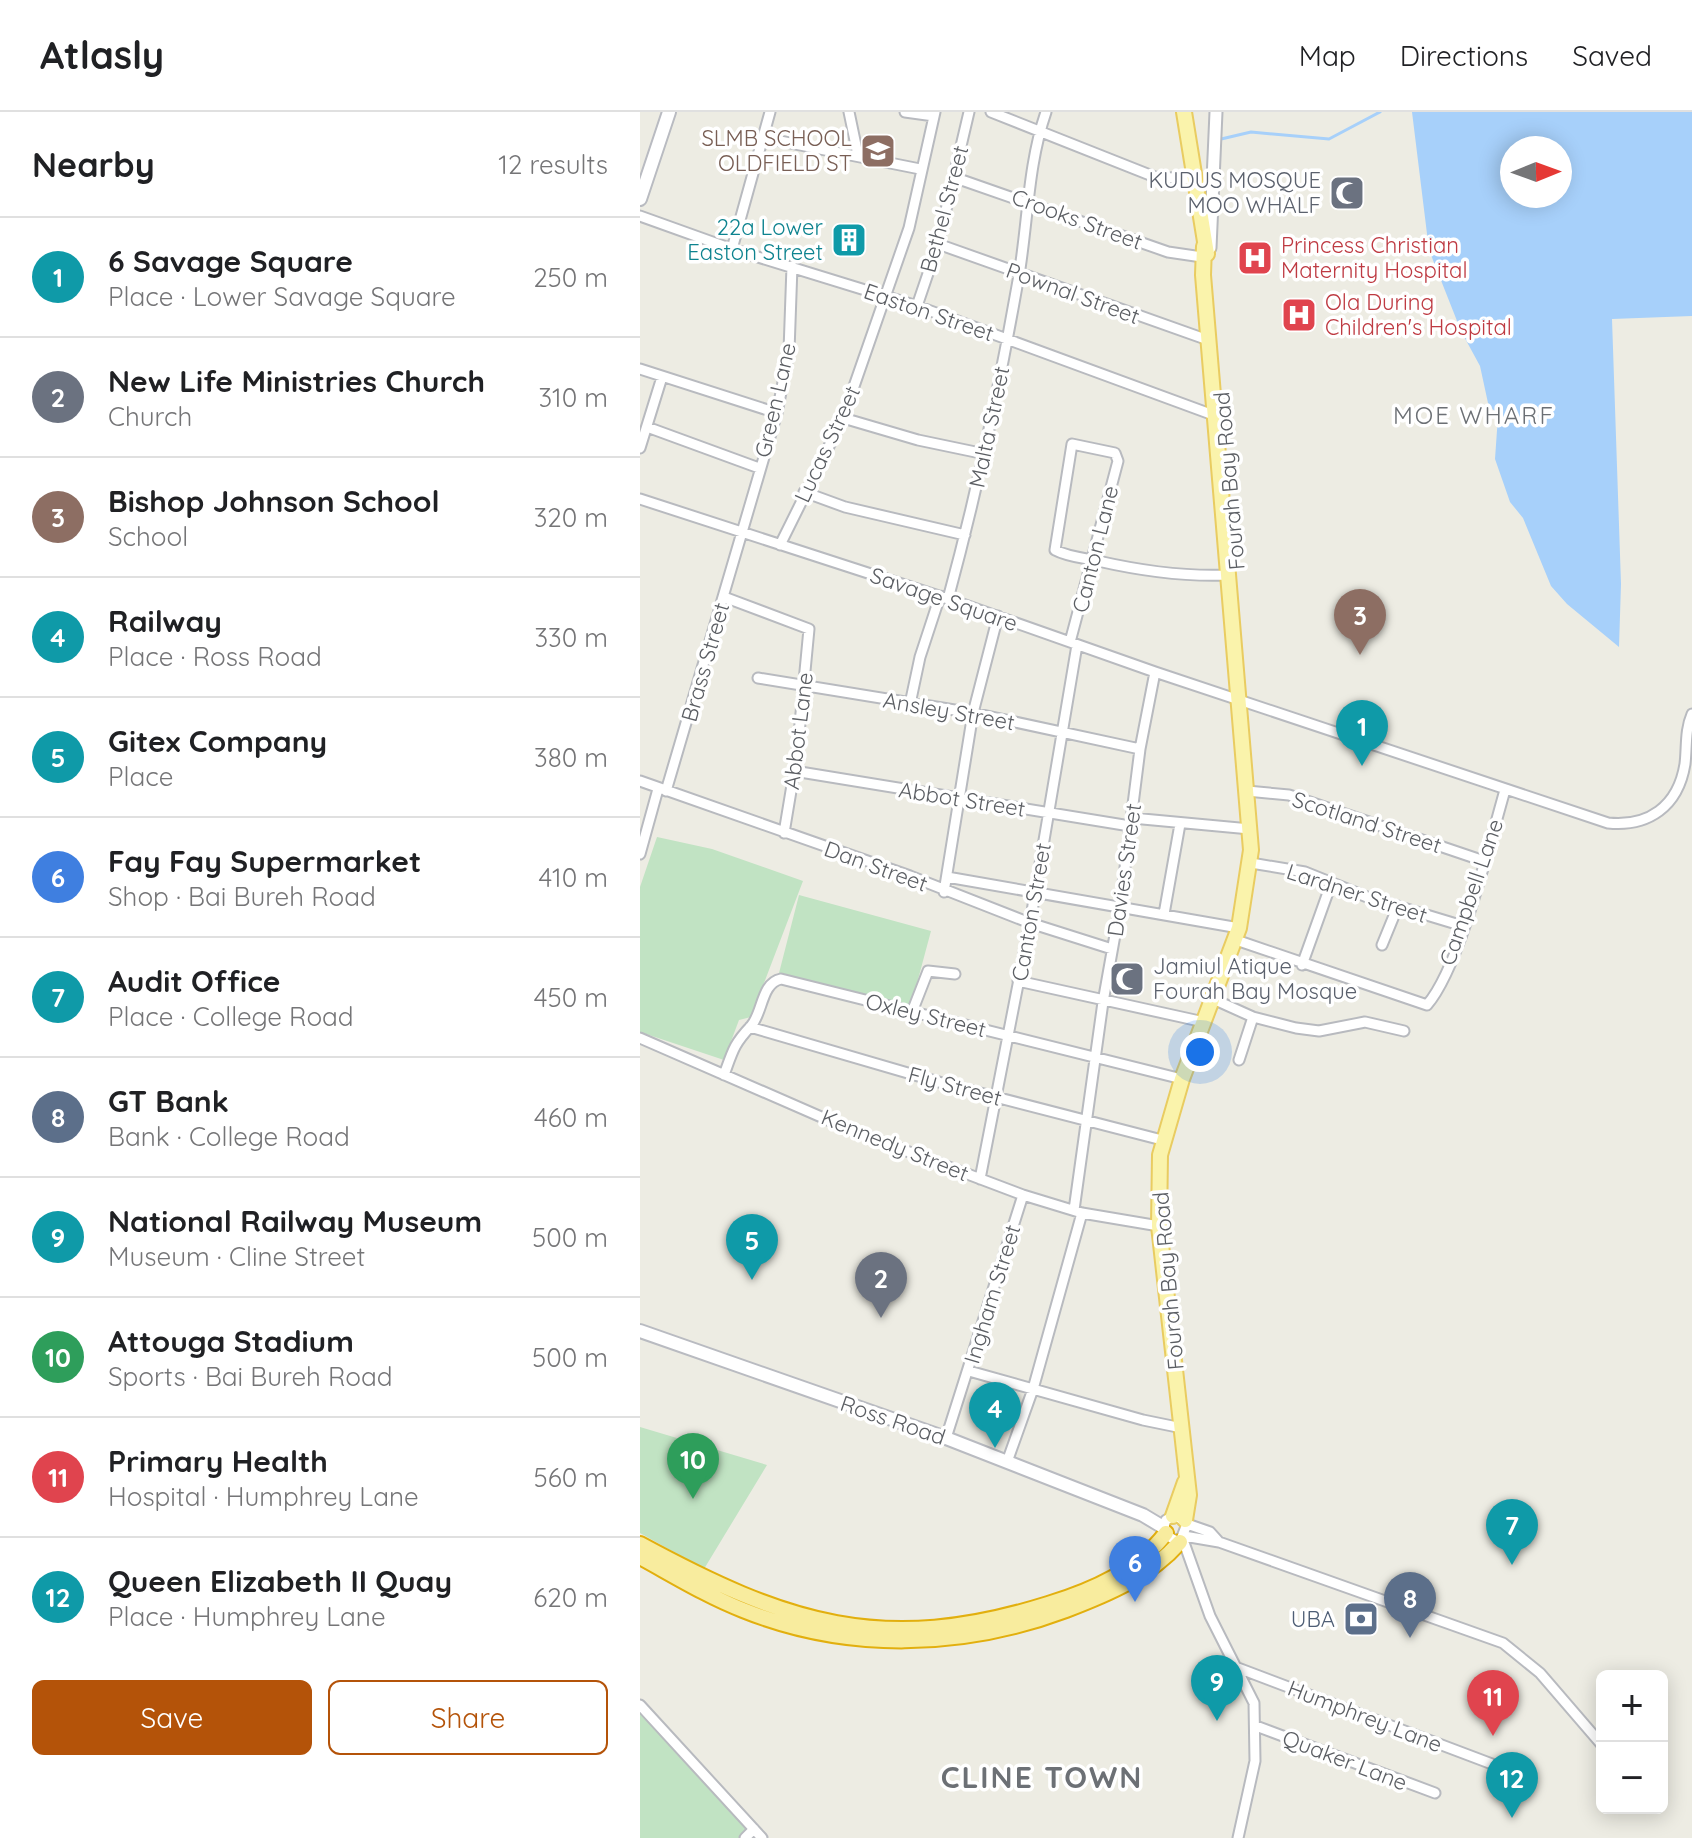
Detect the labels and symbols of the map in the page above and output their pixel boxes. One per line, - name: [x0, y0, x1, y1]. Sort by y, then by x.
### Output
- place label: SLMB SCHOOL OLDFIELD ST: [701, 124, 852, 177]
- school or university icon: SLMB SCHOOL OLDFIELD ST: [859, 132, 897, 170]
- north arrow: [1500, 136, 1572, 208]
- street label: Bethel Street: [914, 142, 974, 276]
- place label: KUDUS MOSQUE MOO WHALF: [1148, 166, 1321, 219]
- mosque icon: KUDUS MOSQUE MOO WHALF: [1328, 174, 1366, 212]
- street label: Crooks Street: [1008, 182, 1146, 256]
- place label: 22a Lower Easton Street: [687, 213, 824, 266]
- building icon: 22a Lower Easton Street: [830, 221, 868, 259]
- place label: Princess Christian Maternity Hospital: [1281, 231, 1468, 284]
- hospital icon: Princess Christian Maternity Hospital: [1236, 239, 1274, 277]
- street label: Pownal Street: [1002, 256, 1144, 330]
- street label: Easton Street: [860, 277, 998, 347]
- place label: Ola During Children's Hospital: [1325, 288, 1512, 341]
- hospital icon: Ola During Children's Hospital: [1280, 296, 1318, 334]
- street label: Green Lane: [748, 340, 802, 460]
- street label: Malta Street: [962, 364, 1016, 490]
- street label: Lucas Street: [788, 381, 866, 507]
- street label: Fourah Bay Road: [1207, 391, 1251, 571]
- district label: MOE WHARF: [1393, 400, 1555, 430]
- street label: Canton Lane: [1066, 483, 1124, 615]
- street label: Savage Square: [867, 561, 1021, 637]
- pin: 3: [1334, 589, 1386, 655]
- street label: Brass Street: [675, 599, 735, 725]
- street label: Abbot Lane: [777, 671, 819, 791]
- street label: Ansley Street: [881, 686, 1017, 736]
- pin: 1: [1336, 700, 1388, 766]
- street label: Abbot Street: [897, 775, 1027, 823]
- street label: Scotland Street: [1289, 785, 1445, 859]
- street label: Davies Street: [1101, 802, 1147, 938]
- street label: Campbell Lane: [1433, 815, 1509, 969]
- street label: Dan Street: [820, 834, 932, 898]
- street label: Canton Street: [1005, 841, 1057, 983]
- street label: Lardner Street: [1283, 857, 1431, 929]
- place label: Jamiul Atique Fourah Bay Mosque: [1153, 952, 1357, 1005]
- mosque icon: Jamiul Atique Fourah Bay Mosque: [1108, 960, 1146, 998]
- street label: Oxley Street: [863, 987, 989, 1043]
- your location: [1180, 1032, 1220, 1072]
- street label: Fly Street: [905, 1060, 1005, 1112]
- street label: Kennedy Street: [817, 1103, 973, 1187]
- street label: Fourah Bay Road: [1146, 1191, 1190, 1371]
- pin: 5: [726, 1214, 778, 1280]
- street label: Ingham Street: [958, 1221, 1026, 1367]
- pin: 2: [855, 1252, 907, 1318]
- pin: 4: [969, 1382, 1021, 1448]
- street label: Ross Road: [837, 1389, 949, 1451]
- pin: 10: [667, 1433, 719, 1499]
- pin: 7: [1486, 1499, 1538, 1565]
- pin: 6: [1109, 1536, 1161, 1602]
- pin: 8: [1384, 1572, 1436, 1638]
- bank icon: UBA: [1342, 1600, 1380, 1638]
- place label: UBA: [1291, 1605, 1335, 1633]
- pin: 9: [1191, 1655, 1243, 1721]
- pin: 11: [1467, 1670, 1519, 1736]
- street label: Humphrey Lane: [1284, 1674, 1446, 1758]
- street label: Quaker Lane: [1279, 1723, 1411, 1797]
- pin: 12: [1486, 1752, 1538, 1818]
- district label: CLINE TOWN: [941, 1758, 1143, 1796]

